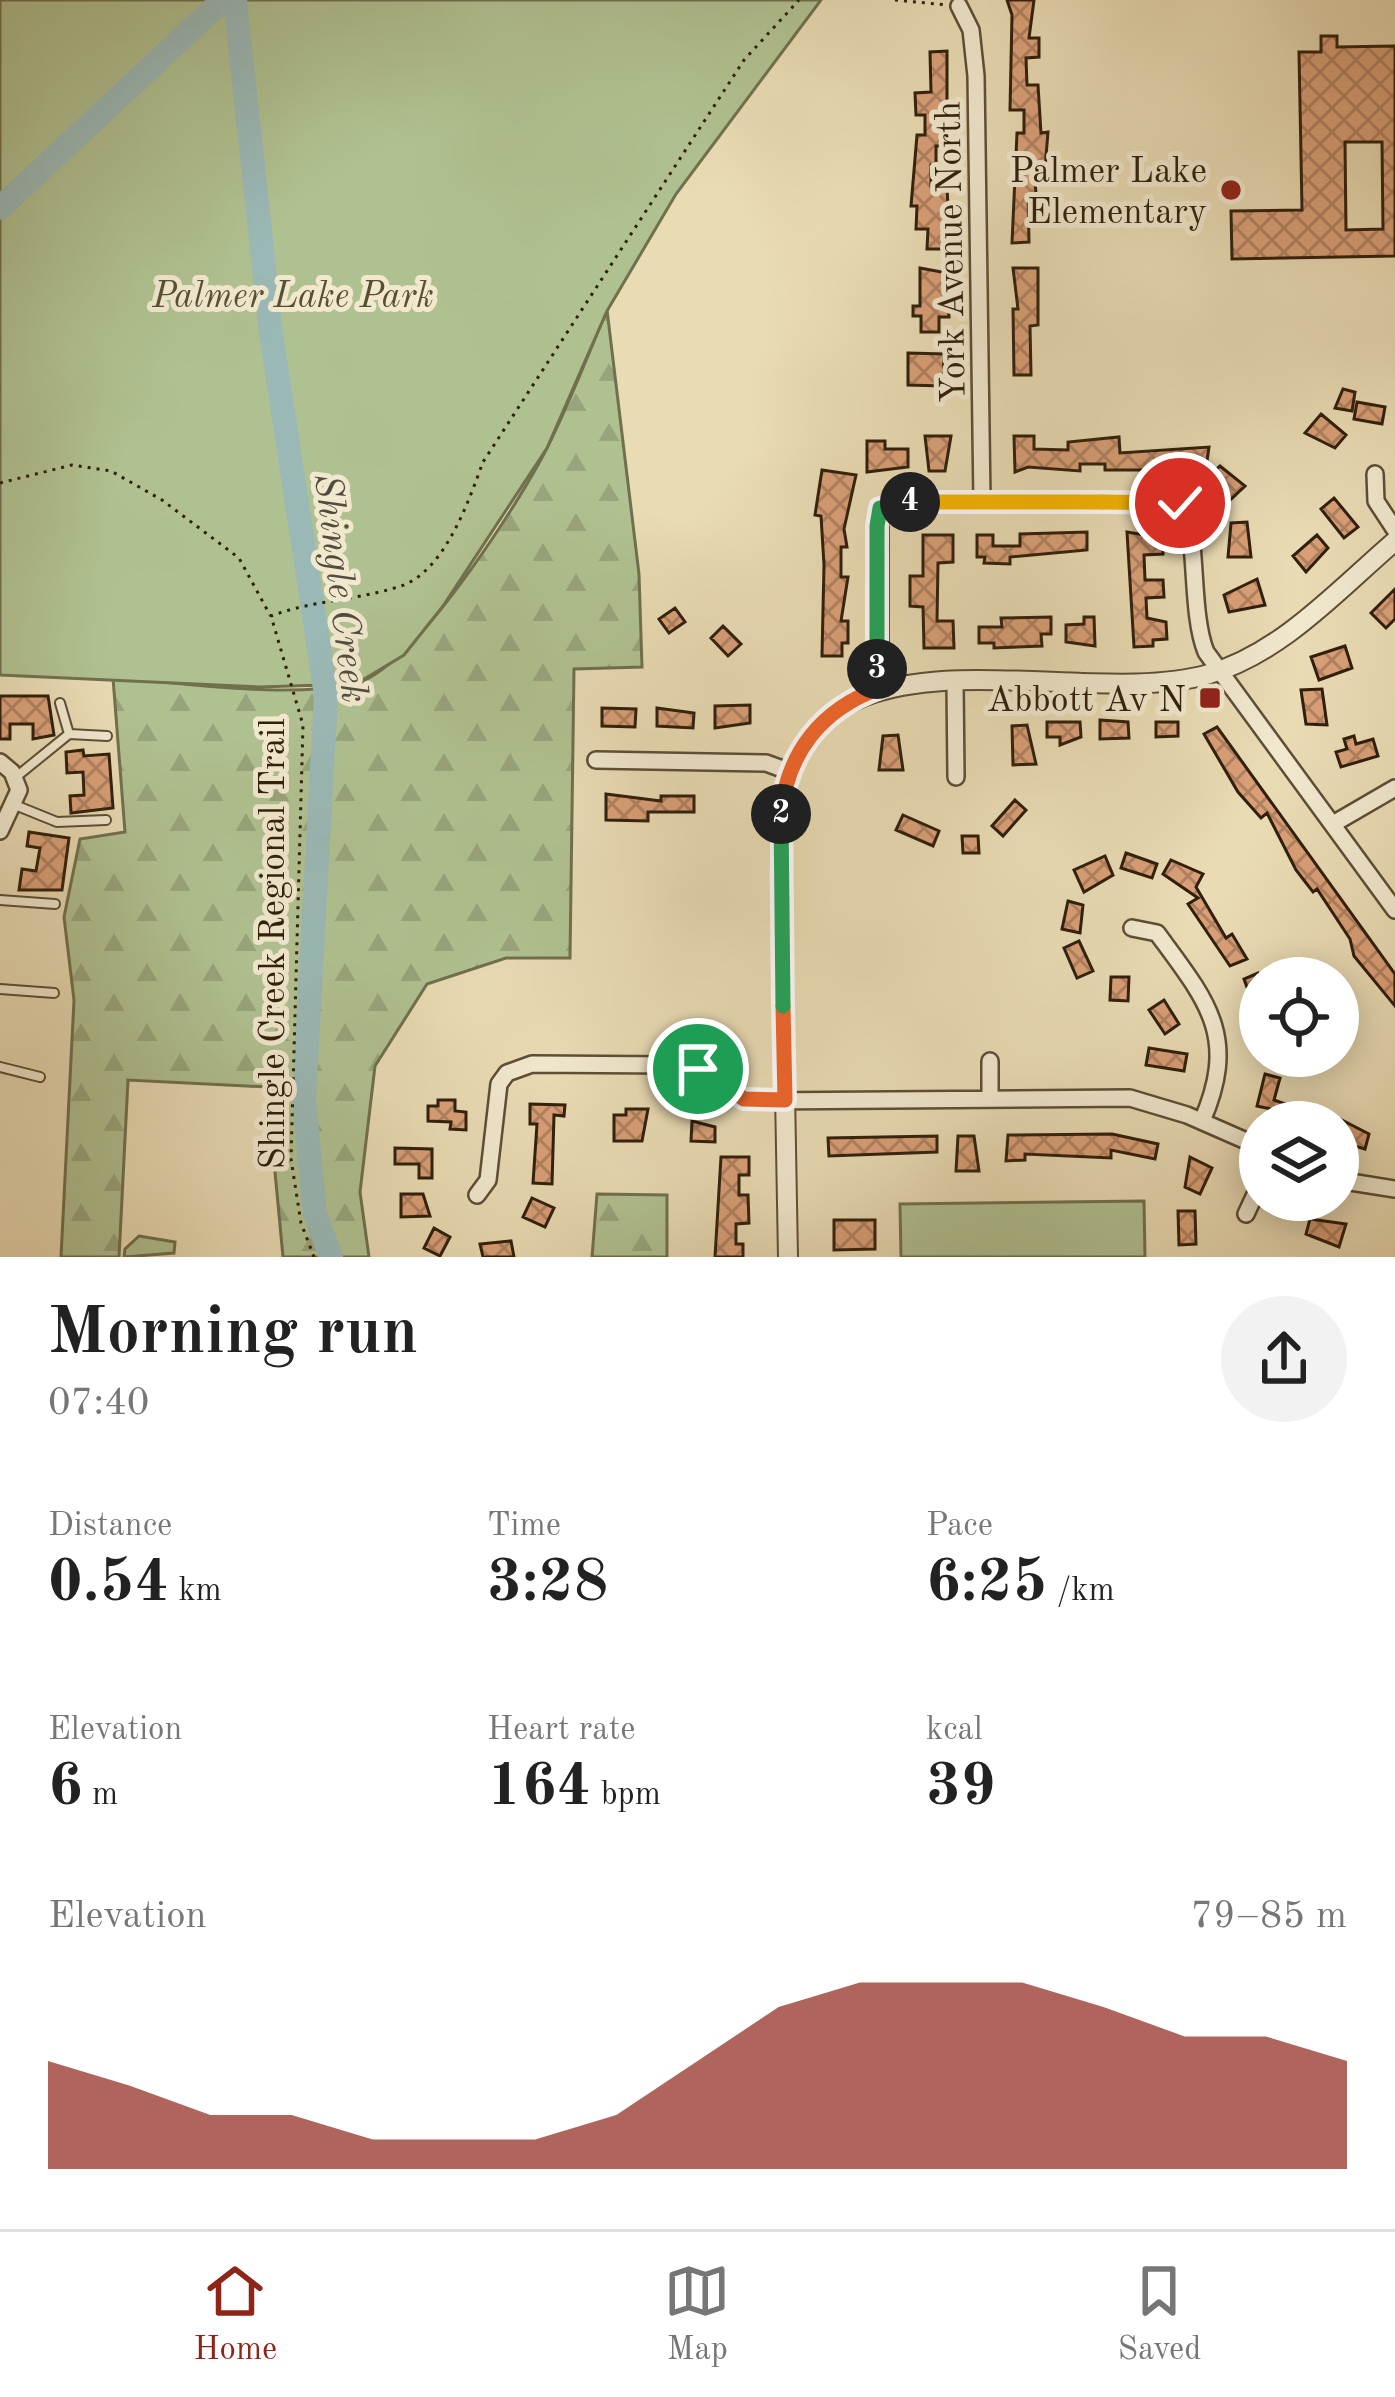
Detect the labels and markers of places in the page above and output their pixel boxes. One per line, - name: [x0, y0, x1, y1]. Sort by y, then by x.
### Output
- place label: Palmer Lake Elementary: [1009, 155, 1207, 232]
- marker: Palmer Lake Elementary: [1218, 177, 1244, 203]
- pin: [1129, 452, 1231, 554]
- pin: 4: [880, 472, 940, 532]
- pin: 3: [847, 639, 907, 699]
- place label: Abbott Av N: [986, 684, 1186, 720]
- marker: Abbott Av N: [1197, 685, 1223, 711]
- pin: 2: [751, 784, 811, 844]
- pin: [647, 1018, 749, 1120]

